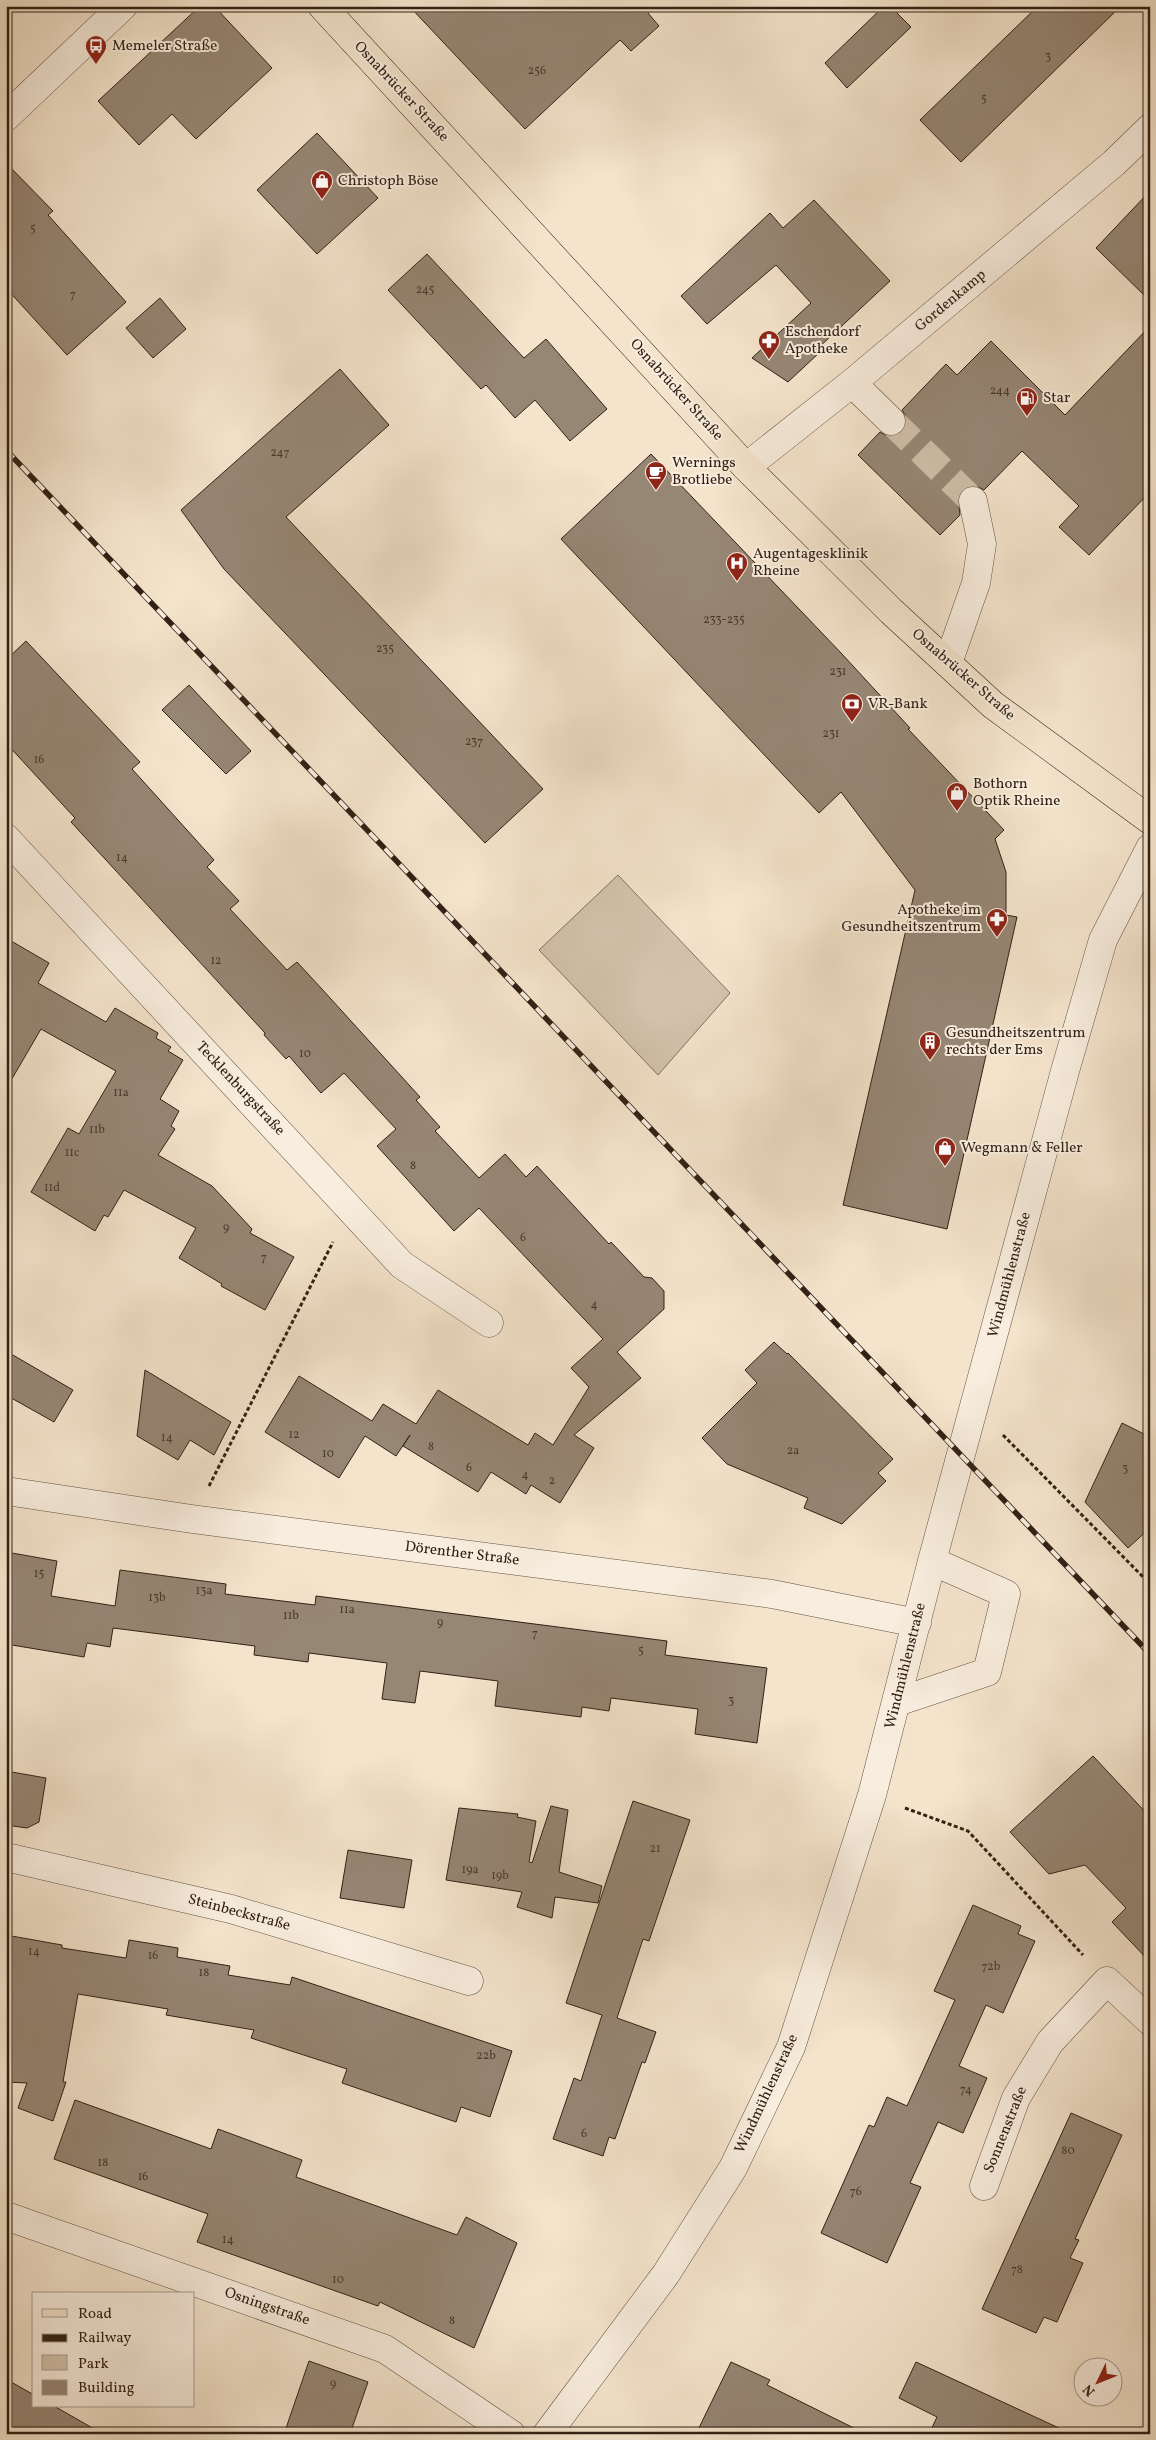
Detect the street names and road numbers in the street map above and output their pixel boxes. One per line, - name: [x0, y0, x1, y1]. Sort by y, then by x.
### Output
- street label: Osnabrücker Straße: [349, 37, 453, 147]
- street label: Gordenkamp: [911, 265, 991, 337]
- street label: Osnabrücker Straße: [624, 334, 728, 446]
- street label: Osnabrücker Straße: [907, 624, 1019, 726]
- street label: Tecklenburgstraße: [191, 1037, 289, 1141]
- street label: Windmühlenstraße: [983, 1210, 1037, 1340]
- street label: Dörenther Straße: [404, 1537, 520, 1571]
- street label: Windmühlenstraße: [880, 1601, 932, 1731]
- street label: Steinbeckstraße: [185, 1889, 293, 1937]
- street label: Windmühlenstraße: [730, 2031, 804, 2157]
- street label: Sonnenstraße: [979, 2084, 1033, 2176]
- street label: Osningstraße: [222, 2283, 312, 2331]

